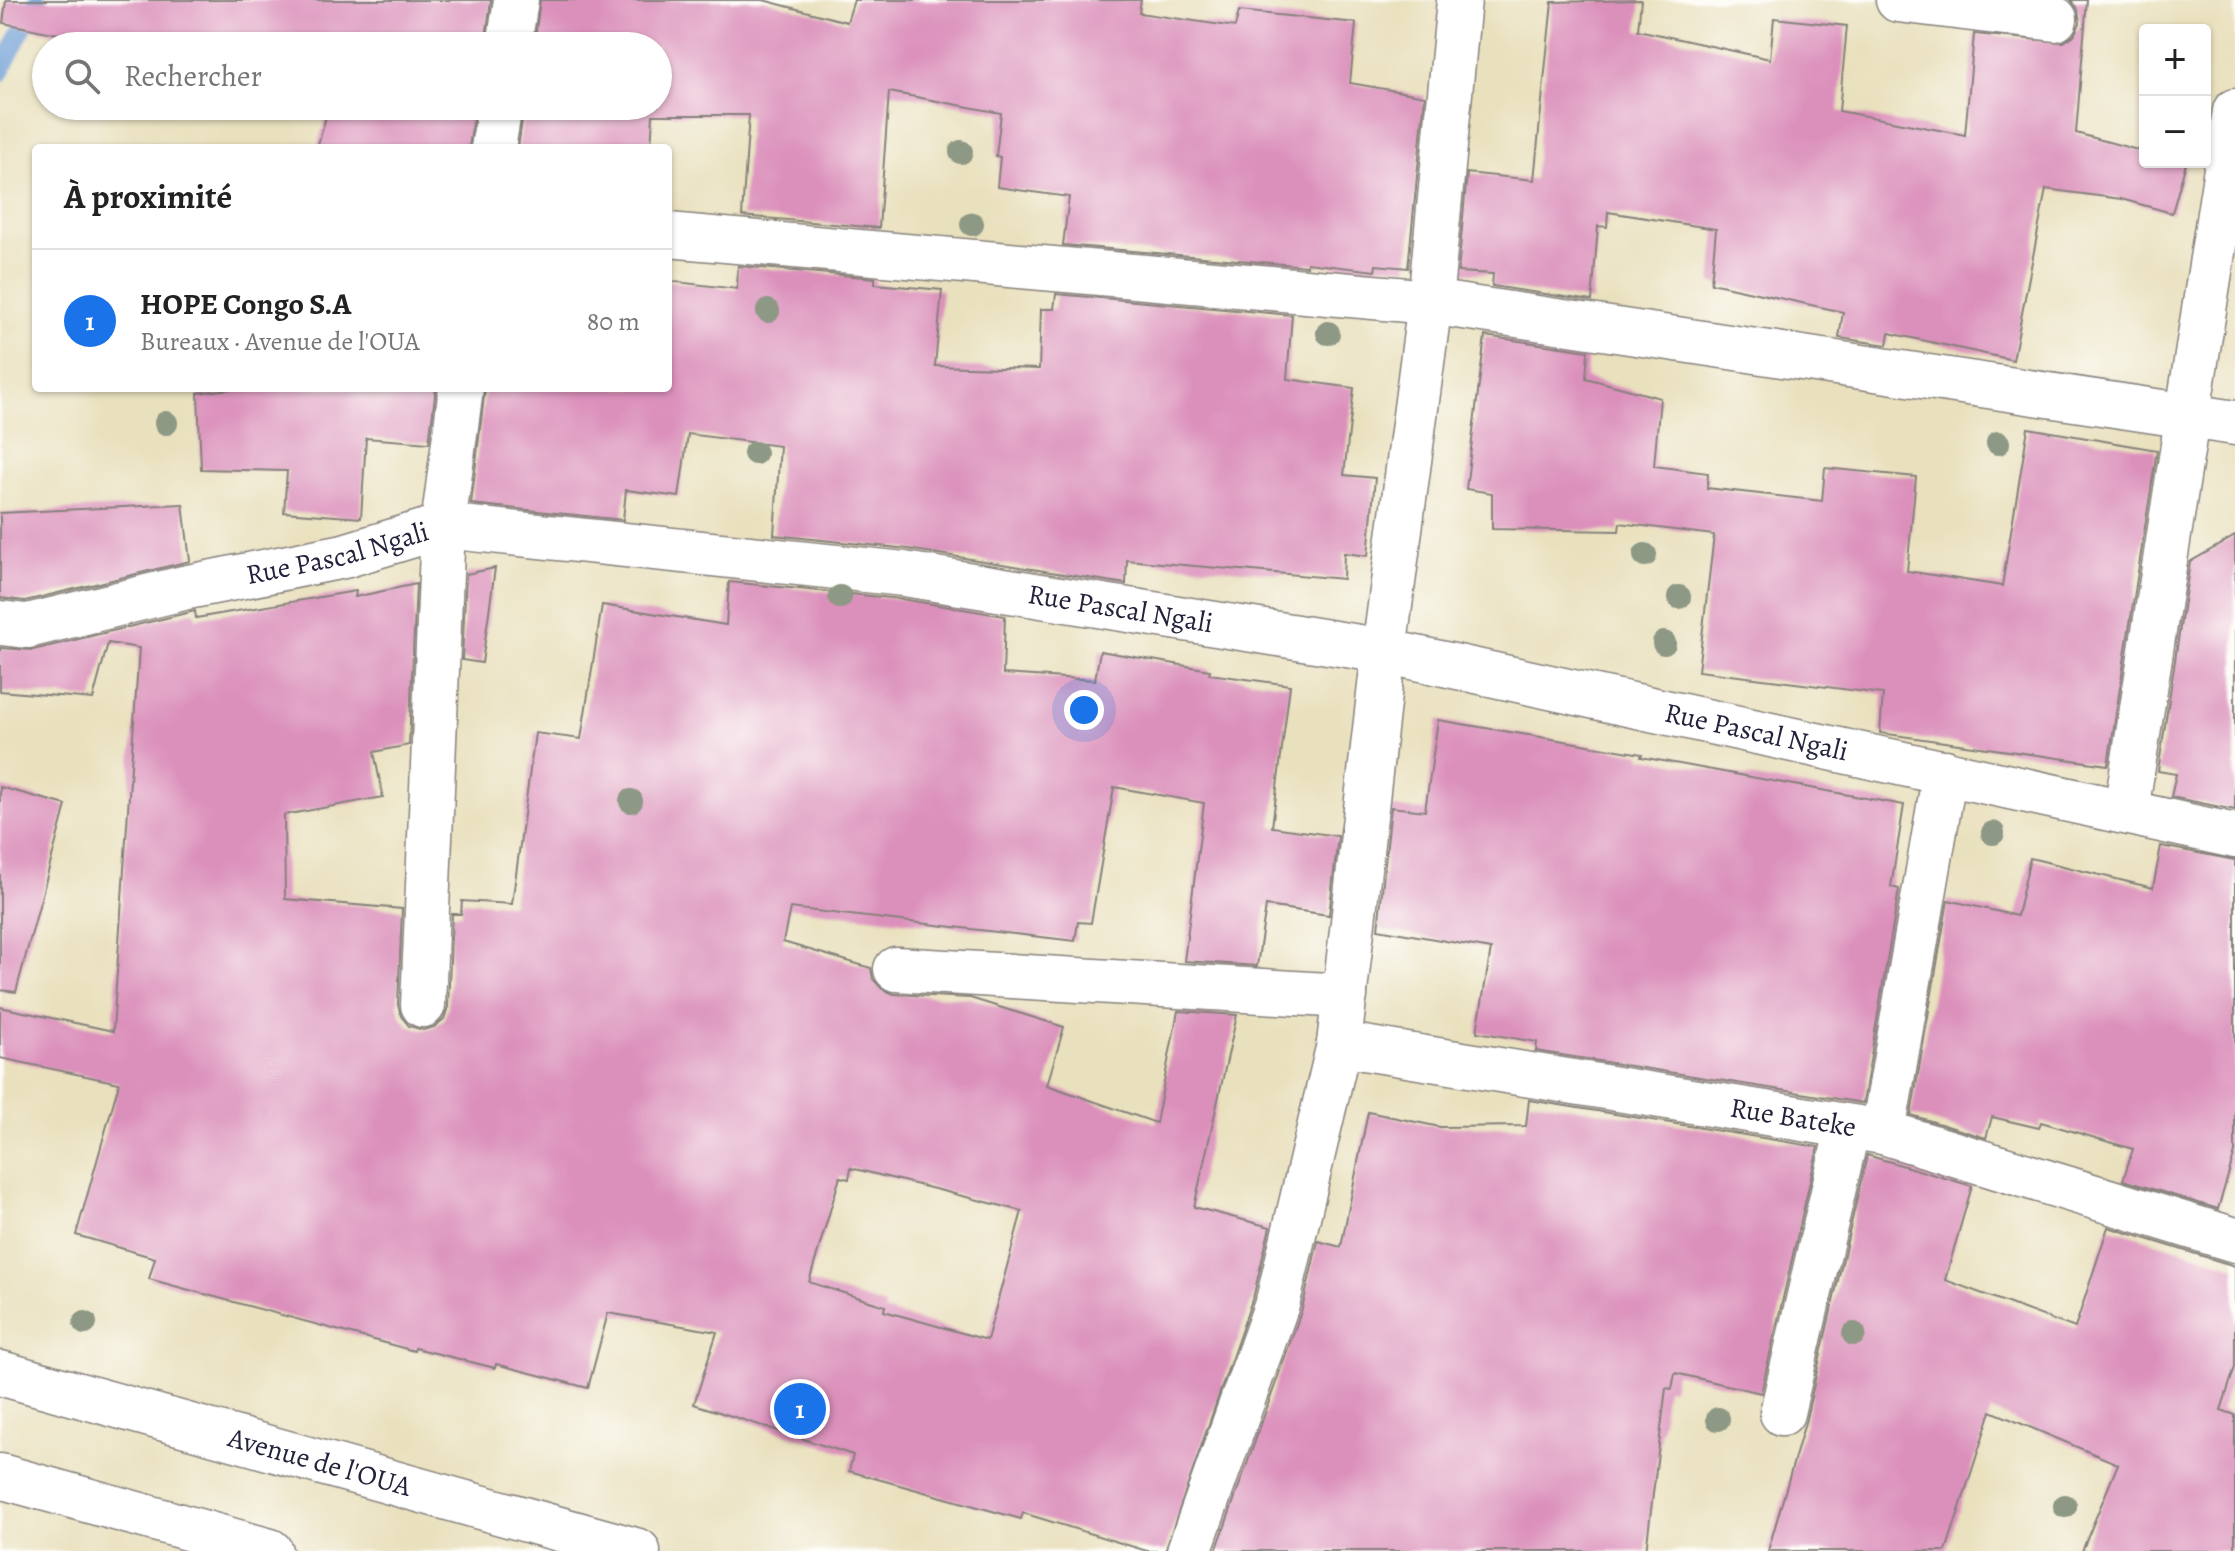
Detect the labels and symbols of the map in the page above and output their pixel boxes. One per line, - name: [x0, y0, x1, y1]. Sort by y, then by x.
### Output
- street label: Rue Pascal Ngali: [243, 512, 433, 594]
- street label: Rue Pascal Ngali: [1025, 575, 1216, 642]
- your location: [1064, 690, 1104, 730]
- street label: Rue Pascal Ngali: [1661, 694, 1852, 770]
- street label: Rue Bateke: [1727, 1089, 1859, 1146]
- pin: 1: [774, 1379, 826, 1439]
- street label: Avenue de l'OUA: [223, 1418, 416, 1506]

